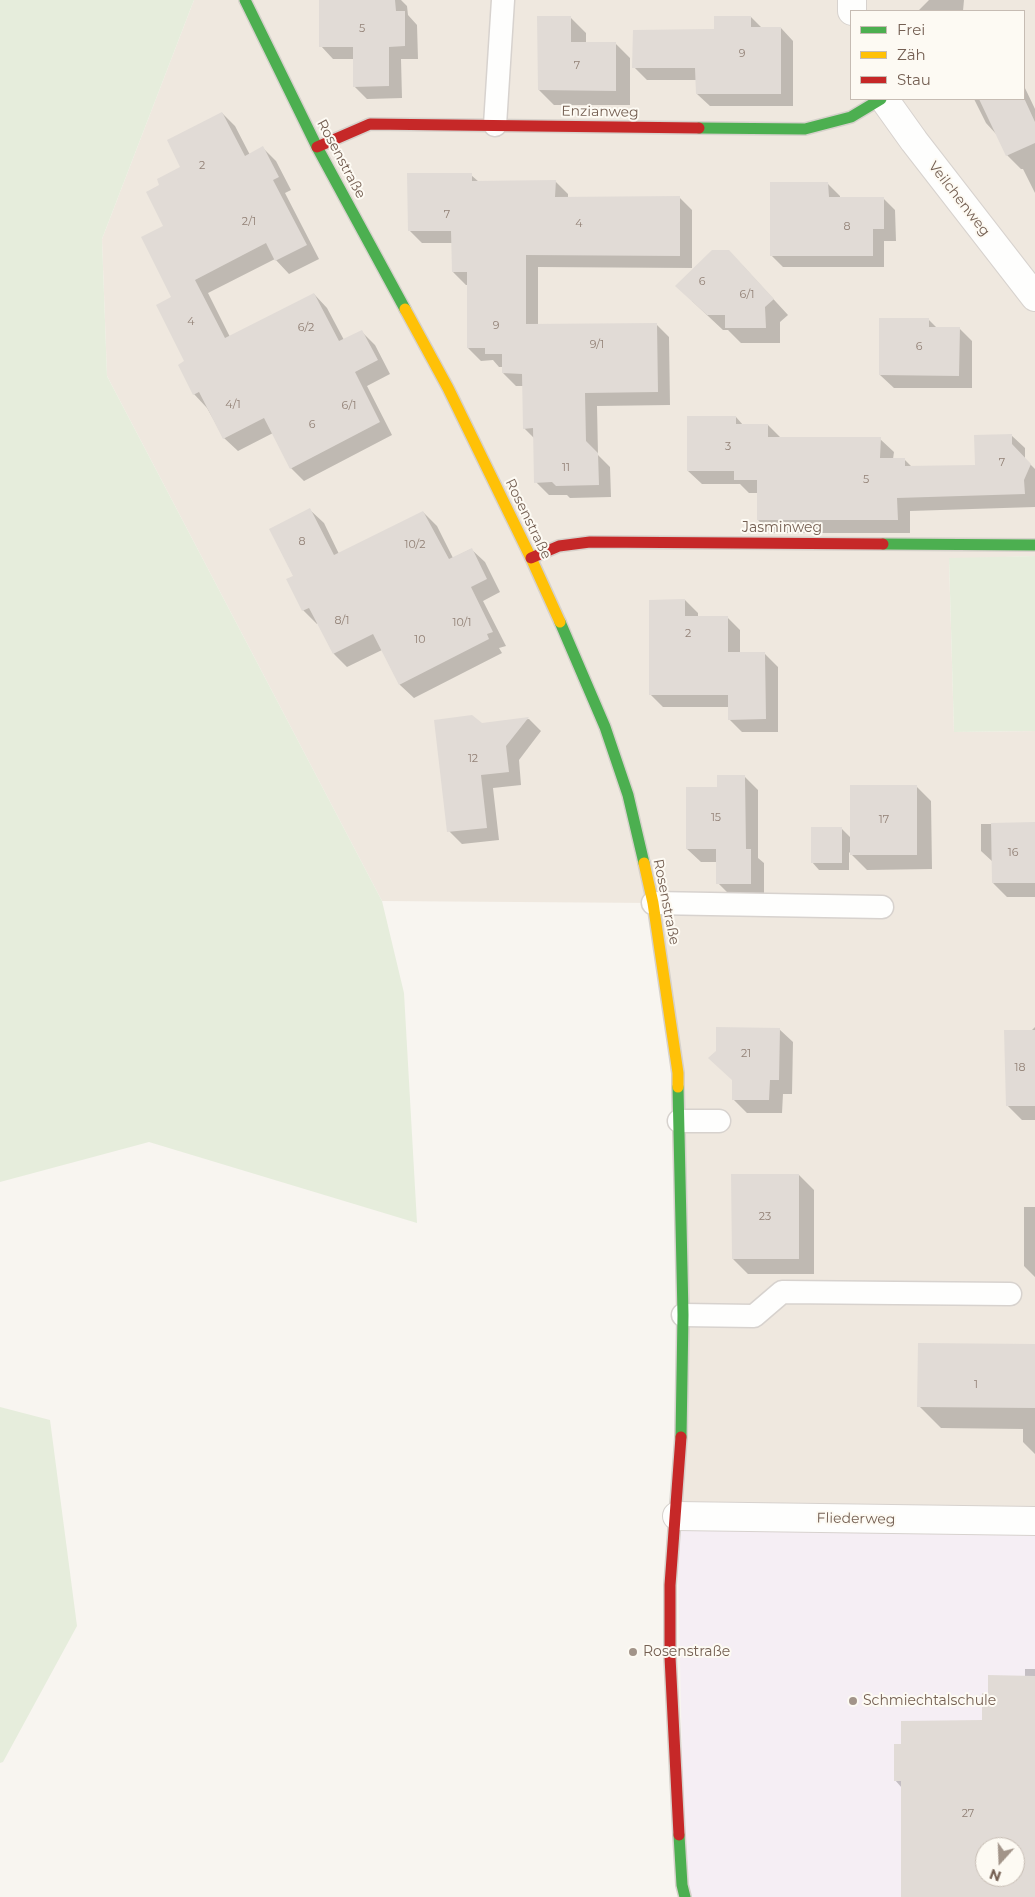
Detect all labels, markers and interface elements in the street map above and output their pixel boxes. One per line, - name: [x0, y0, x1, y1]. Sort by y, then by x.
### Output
- legend: [850, 10, 1025, 100]
- text: Frei: [897, 20, 925, 39]
- house number: 5: [359, 22, 365, 36]
- text: Zäh: [897, 45, 926, 64]
- house number: 9: [739, 47, 745, 61]
- house number: 7: [574, 59, 580, 73]
- text: Stau: [897, 70, 931, 89]
- street label: Enzianweg: [561, 103, 639, 121]
- street label: Rosenstraße: [313, 117, 369, 201]
- street label: Veilchenweg: [925, 158, 993, 240]
- house number: 2: [199, 159, 205, 173]
- house number: 7: [444, 208, 450, 222]
- house number: 2/1: [242, 215, 256, 229]
- house number: 4: [575, 217, 583, 231]
- house number: 8: [843, 220, 851, 234]
- house number: 6: [699, 275, 705, 289]
- house number: 6/1: [740, 288, 754, 302]
- house number: 4: [187, 315, 195, 329]
- house number: 9: [493, 319, 499, 333]
- house number: 6/2: [298, 321, 314, 335]
- house number: 9/1: [590, 338, 604, 352]
- house number: 6: [916, 340, 922, 354]
- house number: 4/1: [225, 398, 241, 412]
- house number: 6/1: [342, 399, 356, 413]
- house number: 6: [309, 418, 315, 432]
- house number: 3: [725, 440, 731, 454]
- house number: 7: [999, 456, 1005, 470]
- house number: 11: [562, 461, 570, 475]
- house number: 5: [863, 473, 869, 487]
- street label: Rosenstraße: [501, 476, 555, 562]
- street label: Jasminweg: [742, 520, 822, 536]
- house number: 8: [298, 535, 306, 549]
- house number: 10/2: [405, 538, 425, 552]
- house number: 8/1: [334, 614, 350, 628]
- house number: 10/1: [452, 616, 472, 630]
- house number: 2: [685, 627, 691, 641]
- house number: 10: [414, 633, 426, 647]
- house number: 12: [468, 752, 478, 766]
- house number: 15: [711, 811, 721, 825]
- house number: 17: [879, 813, 889, 827]
- house number: 16: [1008, 846, 1018, 860]
- street label: Rosenstraße: [649, 858, 683, 946]
- house number: 21: [741, 1047, 751, 1061]
- house number: 18: [1015, 1061, 1025, 1075]
- house number: 23: [759, 1210, 771, 1224]
- house number: 1: [974, 1378, 978, 1392]
- street label: Fliederweg: [816, 1510, 896, 1528]
- place label: Rosenstraße: [643, 1644, 730, 1660]
- marker: Rosenstraße: [627, 1646, 639, 1658]
- place label: Schmiechtalschule: [863, 1693, 996, 1709]
- marker: Schmiechtalschule: [847, 1695, 859, 1707]
- house number: 27: [962, 1807, 974, 1821]
- north arrow: [975, 1837, 1025, 1887]
- text: N: [987, 1865, 1004, 1886]

